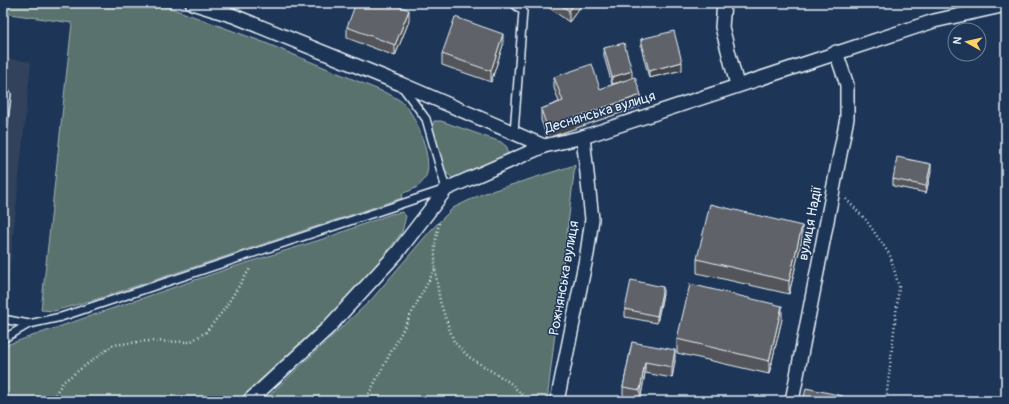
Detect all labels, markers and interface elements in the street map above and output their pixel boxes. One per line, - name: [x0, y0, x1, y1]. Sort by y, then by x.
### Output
- north arrow: [947, 22, 987, 62]
- text: N: [951, 36, 965, 45]
- street label: Деснянська вулиця: [542, 87, 658, 137]
- street label: вулиця Надії: [794, 184, 826, 262]
- street label: Рожнянська вулиця: [546, 219, 582, 337]

